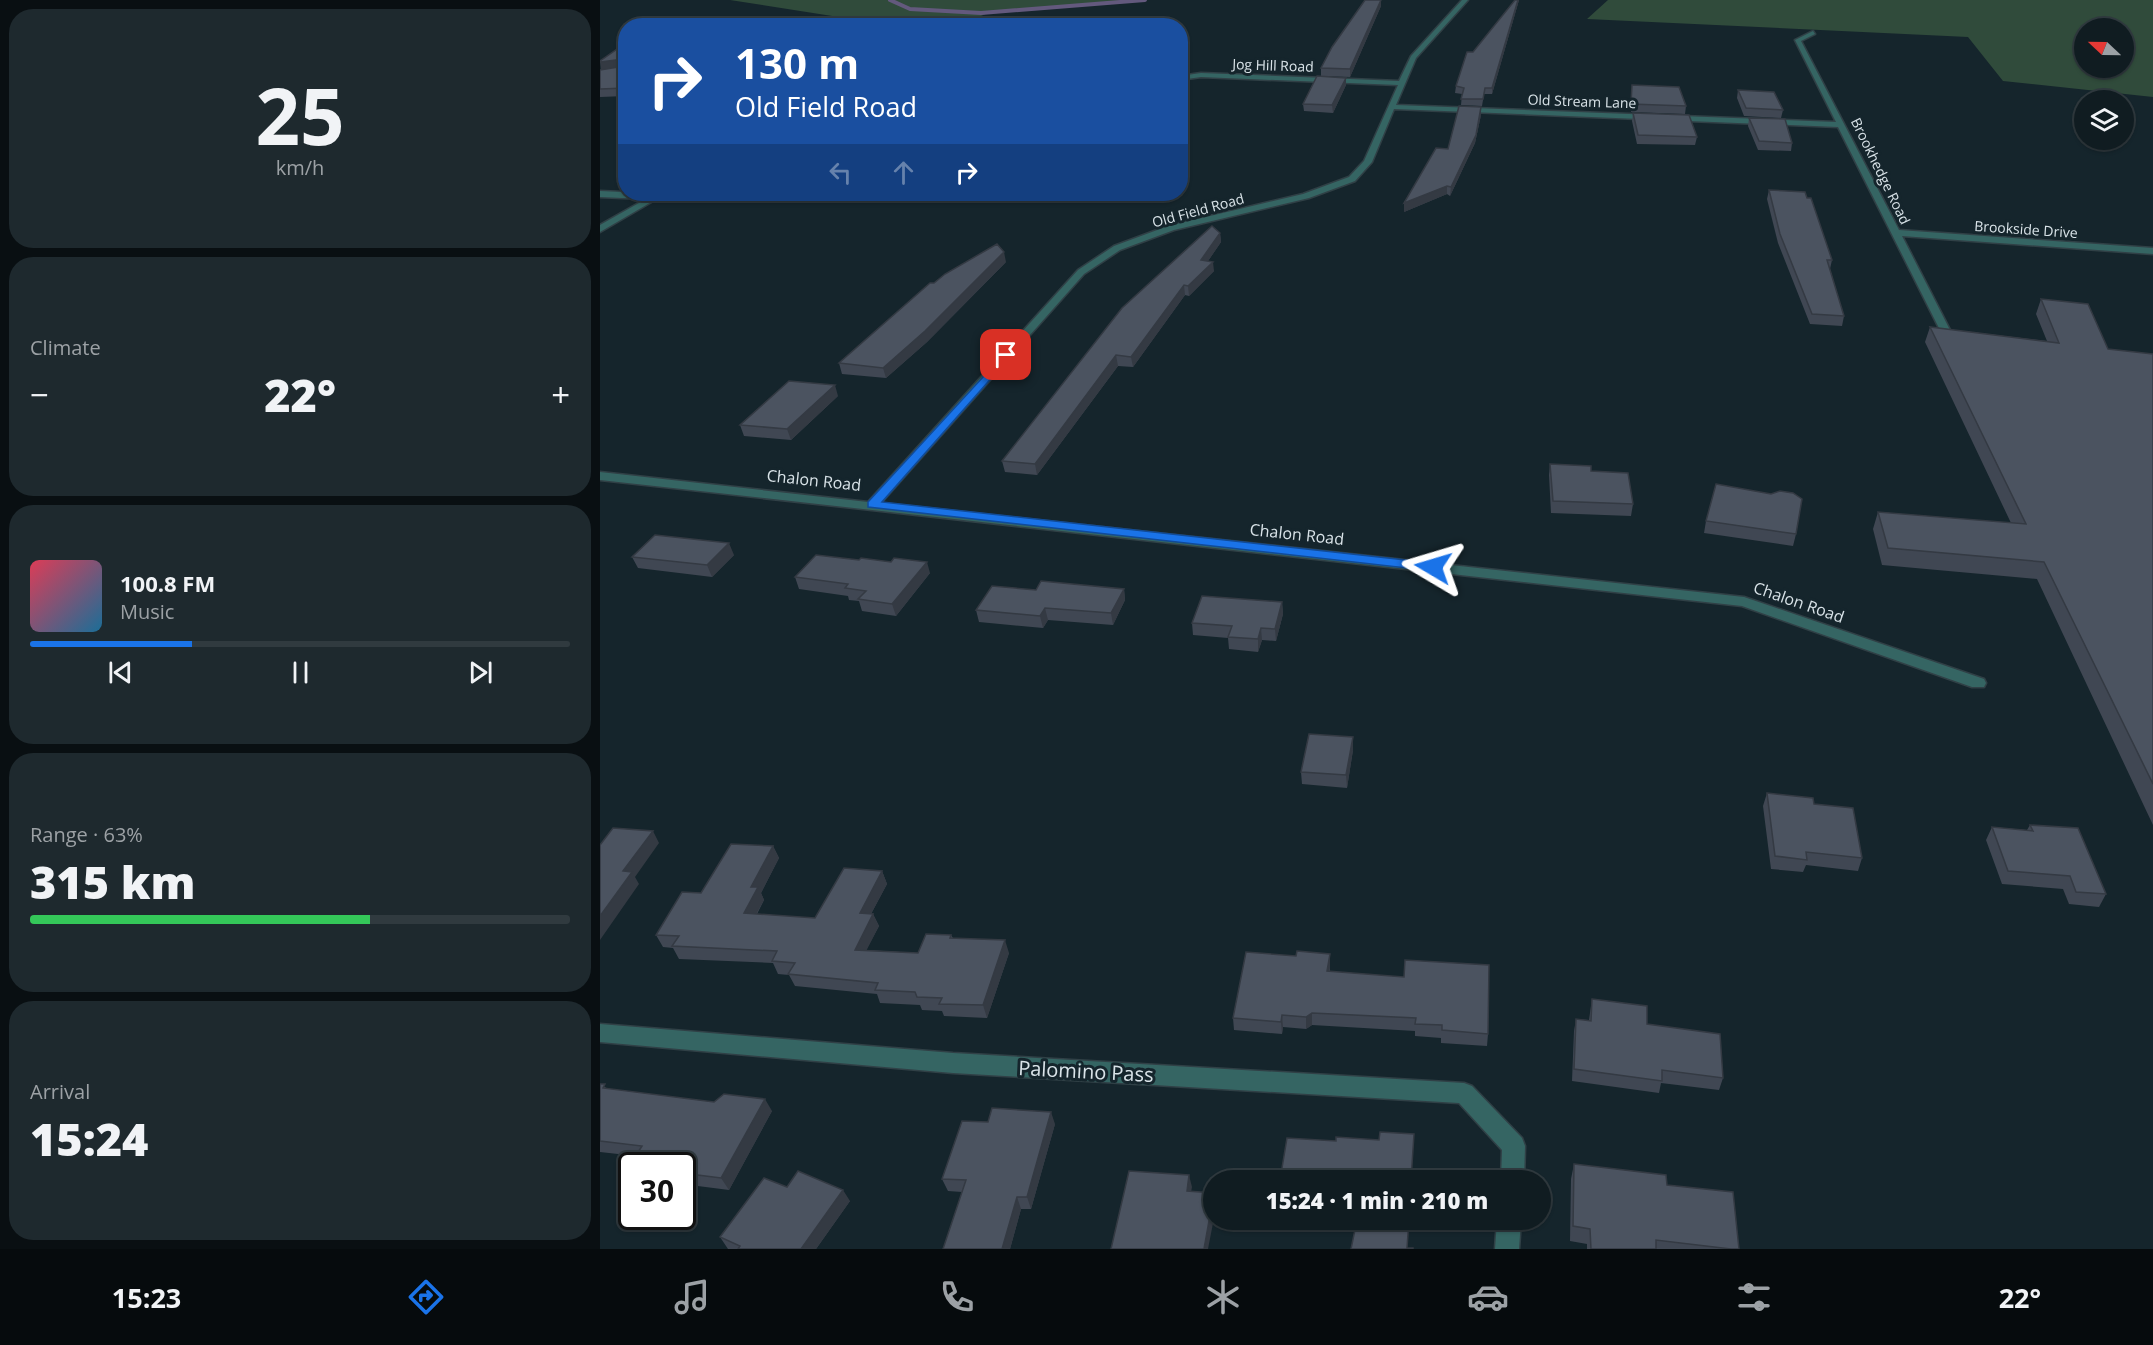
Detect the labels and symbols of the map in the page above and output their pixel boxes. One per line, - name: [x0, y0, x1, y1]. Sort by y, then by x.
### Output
- north arrow: [2074, 18, 2134, 78]
- street label: Jog Hill Road: [1230, 54, 1314, 76]
- street label: Old Stream Lane: [1527, 90, 1637, 112]
- street label: Brookhedge Road: [1847, 114, 1915, 228]
- street label: Old Field Road: [1150, 189, 1246, 231]
- street label: Brookside Drive: [1974, 216, 2078, 242]
- pin: [980, 329, 1031, 380]
- street label: Chalon Road: [766, 464, 862, 496]
- street label: Chalon Road: [1249, 518, 1345, 550]
- position arrow: [1401, 535, 1465, 599]
- street label: Chalon Road: [1751, 576, 1847, 628]
- street label: Palomino Pass: [1018, 1054, 1154, 1088]
- speed limit sign: 30: [618, 1152, 696, 1230]

